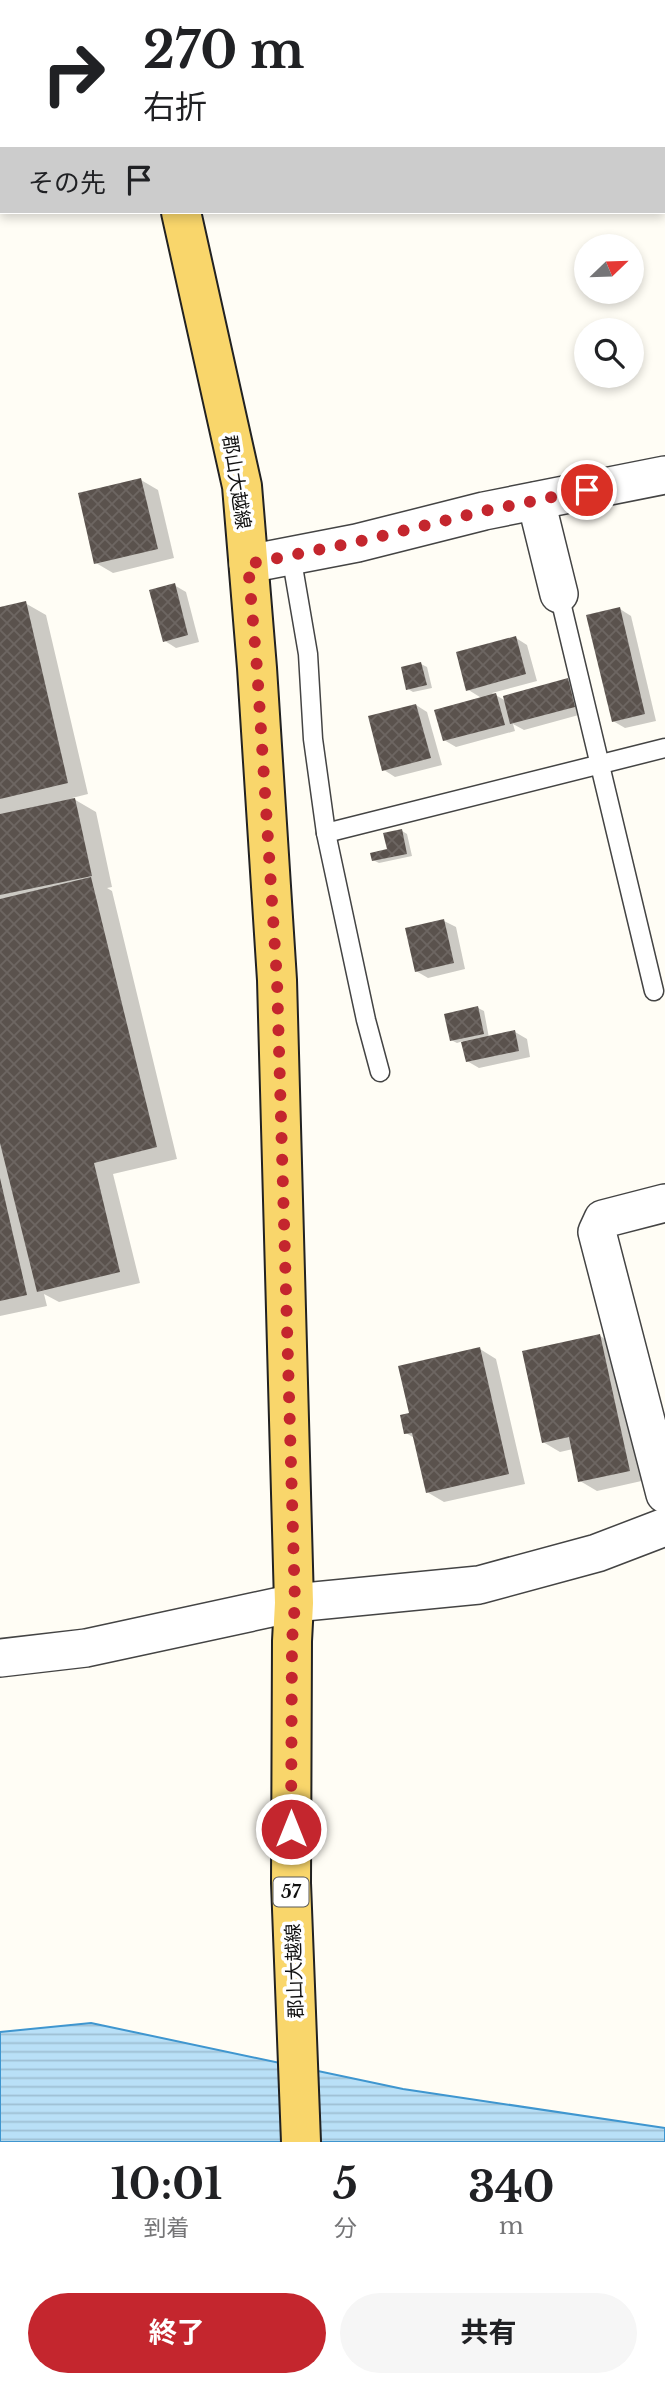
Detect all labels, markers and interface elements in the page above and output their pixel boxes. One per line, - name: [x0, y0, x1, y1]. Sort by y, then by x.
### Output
- text: 270 m: [143, 20, 304, 81]
- icon: right: [28, 28, 119, 119]
- text: 右折: [143, 87, 207, 127]
- icon: arrive: [120, 161, 158, 199]
- text: その先: [28, 167, 106, 199]
- north arrow: [574, 234, 644, 304]
- map controls: [574, 234, 644, 388]
- button: search: [574, 318, 644, 388]
- street label: 郡山大越線: [218, 433, 255, 531]
- pin: [557, 460, 617, 520]
- icon: arrive: [568, 471, 606, 509]
- position arrow: [254, 1792, 328, 1866]
- road number: 57: [274, 1878, 308, 1906]
- street label: 郡山大越線: [281, 1923, 308, 2019]
- text: 10:01: [110, 2158, 222, 2210]
- text: 5: [333, 2158, 358, 2210]
- text: 340: [468, 2161, 555, 2213]
- text: m: [499, 2212, 524, 2240]
- text: 到着: [143, 2214, 189, 2242]
- text: 分: [334, 2214, 357, 2242]
- button: 終了: [28, 2293, 326, 2373]
- button: 共有: [340, 2293, 637, 2373]

